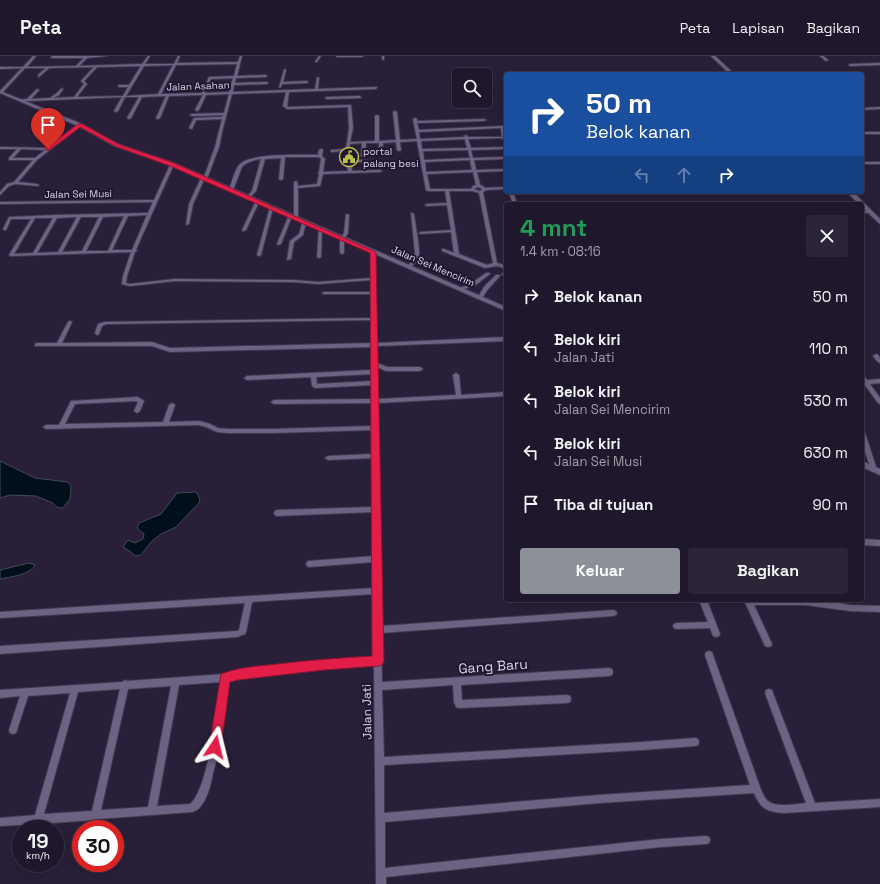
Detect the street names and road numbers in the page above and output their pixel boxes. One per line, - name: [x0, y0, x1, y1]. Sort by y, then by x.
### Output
- street label: Jalan Asahan: [166, 78, 230, 94]
- street label: Jalan Sei Musi: [44, 187, 112, 201]
- street label: Jalan Sei Mencirim: [389, 243, 477, 289]
- street label: Gang Baru: [458, 655, 528, 677]
- street label: Jalan Jati: [359, 684, 375, 740]

